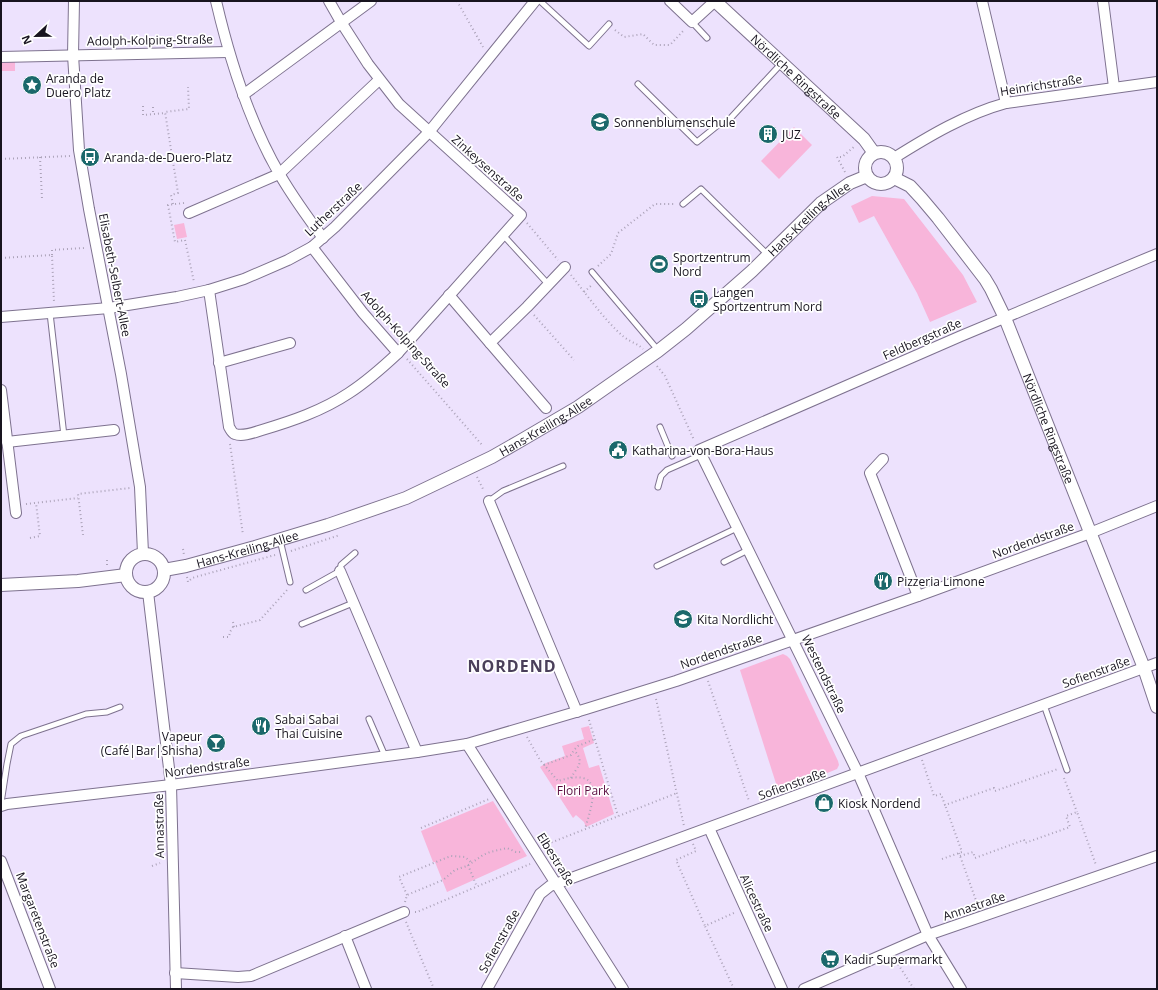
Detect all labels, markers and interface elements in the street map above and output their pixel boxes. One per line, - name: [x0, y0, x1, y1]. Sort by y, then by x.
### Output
- north arrow: [16, 16, 56, 56]
- street label: Adolph-Kolping-Straße: [87, 30, 213, 50]
- street label: Nördliche Ringstraße: [747, 30, 846, 123]
- text: N: [18, 33, 35, 47]
- place label: Aranda de Duero Platz: [46, 70, 111, 101]
- street label: Heinrichstraße: [999, 70, 1083, 100]
- place icon: Aranda de Duero Platz: [21, 74, 43, 96]
- school or university icon: Sonnenblumenschule: [589, 111, 611, 133]
- place label: Sonnenblumenschule: [614, 114, 736, 131]
- building icon: JUZ: [757, 123, 779, 145]
- place label: JUZ: [781, 126, 801, 143]
- street label: Zinkeysenstraße: [448, 131, 528, 205]
- bus stop icon: Aranda-de-Duero-Platz: [79, 146, 101, 168]
- place label: Aranda-de-Duero-Platz: [104, 149, 232, 166]
- street label: Hans-Kreiling-Allee: [764, 177, 853, 260]
- street label: Lutherstraße: [301, 178, 366, 240]
- street label: Elisabeth-Selbert-Allee: [95, 212, 135, 338]
- place label: Sportzentrum Nord: [673, 249, 751, 280]
- sports icon: Sportzentrum Nord: [648, 253, 670, 275]
- place label: Langen Sportzentrum Nord: [713, 284, 822, 315]
- street label: Adolph-Kolping-Straße: [357, 286, 455, 392]
- bus stop icon: Langen Sportzentrum Nord: [688, 288, 710, 310]
- street label: Feldbergstraße: [880, 314, 964, 364]
- street label: Nördliche Ringstraße: [1019, 371, 1079, 486]
- street label: Hans-Kreiling-Allee: [496, 391, 596, 460]
- public building icon: Katharina-von-Bora-Haus: [607, 439, 629, 461]
- place label: Katharina-von-Bora-Haus: [632, 442, 774, 459]
- street label: Nordendstraße: [990, 517, 1076, 563]
- street label: Hans-Kreiling-Allee: [194, 526, 301, 571]
- restaurant icon: Pizzeria Limone: [872, 570, 894, 592]
- place label: Pizzeria Limone: [897, 573, 985, 590]
- school or university icon: Kita Nordlicht: [672, 608, 694, 630]
- place label: Kita Nordlicht: [697, 611, 773, 628]
- street label: Nordendstraße: [678, 629, 765, 673]
- street label: Westendstraße: [798, 632, 850, 716]
- street label: Sofienstraße: [1060, 652, 1132, 692]
- district label: NORDEND: [468, 655, 556, 677]
- place label: Sabai Sabai Thai Cuisine: [275, 711, 343, 742]
- restaurant icon: Sabai Sabai Thai Cuisine: [250, 715, 272, 737]
- place label: Vapeur (Café|Bar|Shisha): [101, 728, 202, 759]
- bar icon: Vapeur (Café|Bar|Shisha): [205, 732, 227, 754]
- street label: Nordendstraße: [163, 753, 251, 781]
- street label: Sofienstraße: [756, 764, 828, 804]
- park label: Flori Park: [557, 782, 610, 799]
- shop icon: Kiosk Nordend: [813, 792, 835, 814]
- street label: Annastraße: [150, 793, 168, 859]
- place label: Kiosk Nordend: [838, 795, 921, 812]
- street label: Elbestraße: [533, 829, 579, 889]
- street label: Margaretenstraße: [12, 870, 64, 971]
- street label: Alicestraße: [736, 871, 778, 935]
- street label: Annastraße: [941, 887, 1008, 925]
- street label: Sofienstraße: [474, 906, 524, 976]
- supermarket icon: Kadir Supermarkt: [819, 948, 841, 970]
- place label: Kadir Supermarkt: [844, 951, 943, 968]

